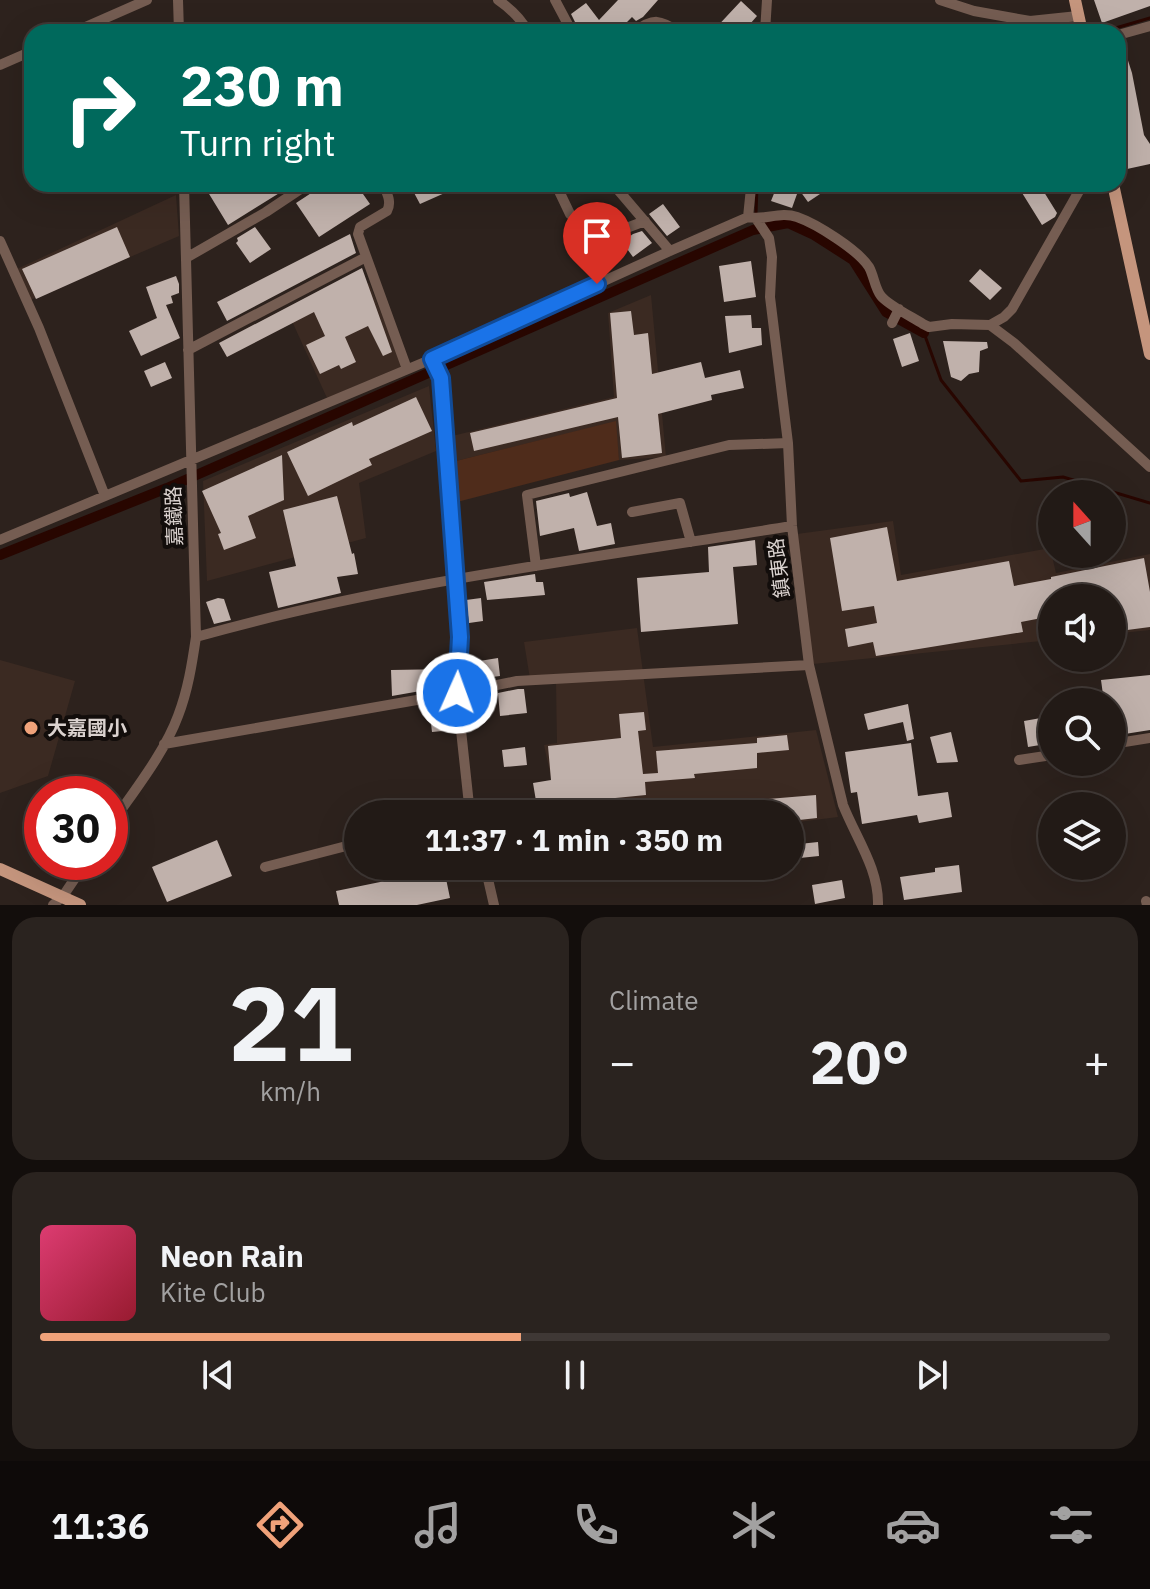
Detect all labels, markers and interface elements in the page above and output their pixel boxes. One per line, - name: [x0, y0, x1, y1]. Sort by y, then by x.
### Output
- text: 230 m: [180, 49, 344, 121]
- icon: right: [48, 56, 152, 160]
- text: Turn right: [180, 119, 336, 166]
- pin: [563, 202, 631, 284]
- icon: arrive: [575, 214, 619, 258]
- north arrow: [1038, 480, 1126, 568]
- map controls: [1038, 480, 1126, 880]
- street label: 嘉鐵路: [159, 486, 188, 546]
- street label: 鎮東路: [761, 537, 796, 599]
- button: sound: [1038, 584, 1126, 672]
- position arrow: [415, 651, 499, 735]
- button: search: [1038, 688, 1126, 776]
- place label: 大嘉國小: [47, 714, 127, 741]
- marker: 大嘉國小: [22, 719, 40, 737]
- speed limit sign: 30: [24, 776, 128, 880]
- button: layers: [1038, 792, 1126, 880]
- text: 11:37 · 1 min · 350 m: [425, 820, 723, 859]
- text: 21: [228, 954, 353, 1090]
- text: Climate: [609, 983, 699, 1017]
- text: 20°: [809, 1022, 910, 1101]
- text: −: [609, 1033, 635, 1090]
- text: +: [1084, 1033, 1110, 1090]
- text: km/h: [260, 1074, 321, 1108]
- text: Neon Rain: [160, 1236, 304, 1275]
- text: Kite Club: [160, 1275, 265, 1309]
- icon: previous: [196, 1353, 240, 1397]
- icon: pause: [553, 1353, 597, 1397]
- icon: next: [910, 1353, 954, 1397]
- icon: directions: [252, 1497, 308, 1553]
- icon: music: [410, 1497, 466, 1553]
- icon: phone: [568, 1497, 624, 1553]
- icon: climate: [726, 1497, 782, 1553]
- icon: car: [885, 1497, 941, 1553]
- icon: filters: [1043, 1497, 1099, 1553]
- text: 11:36: [51, 1502, 149, 1549]

